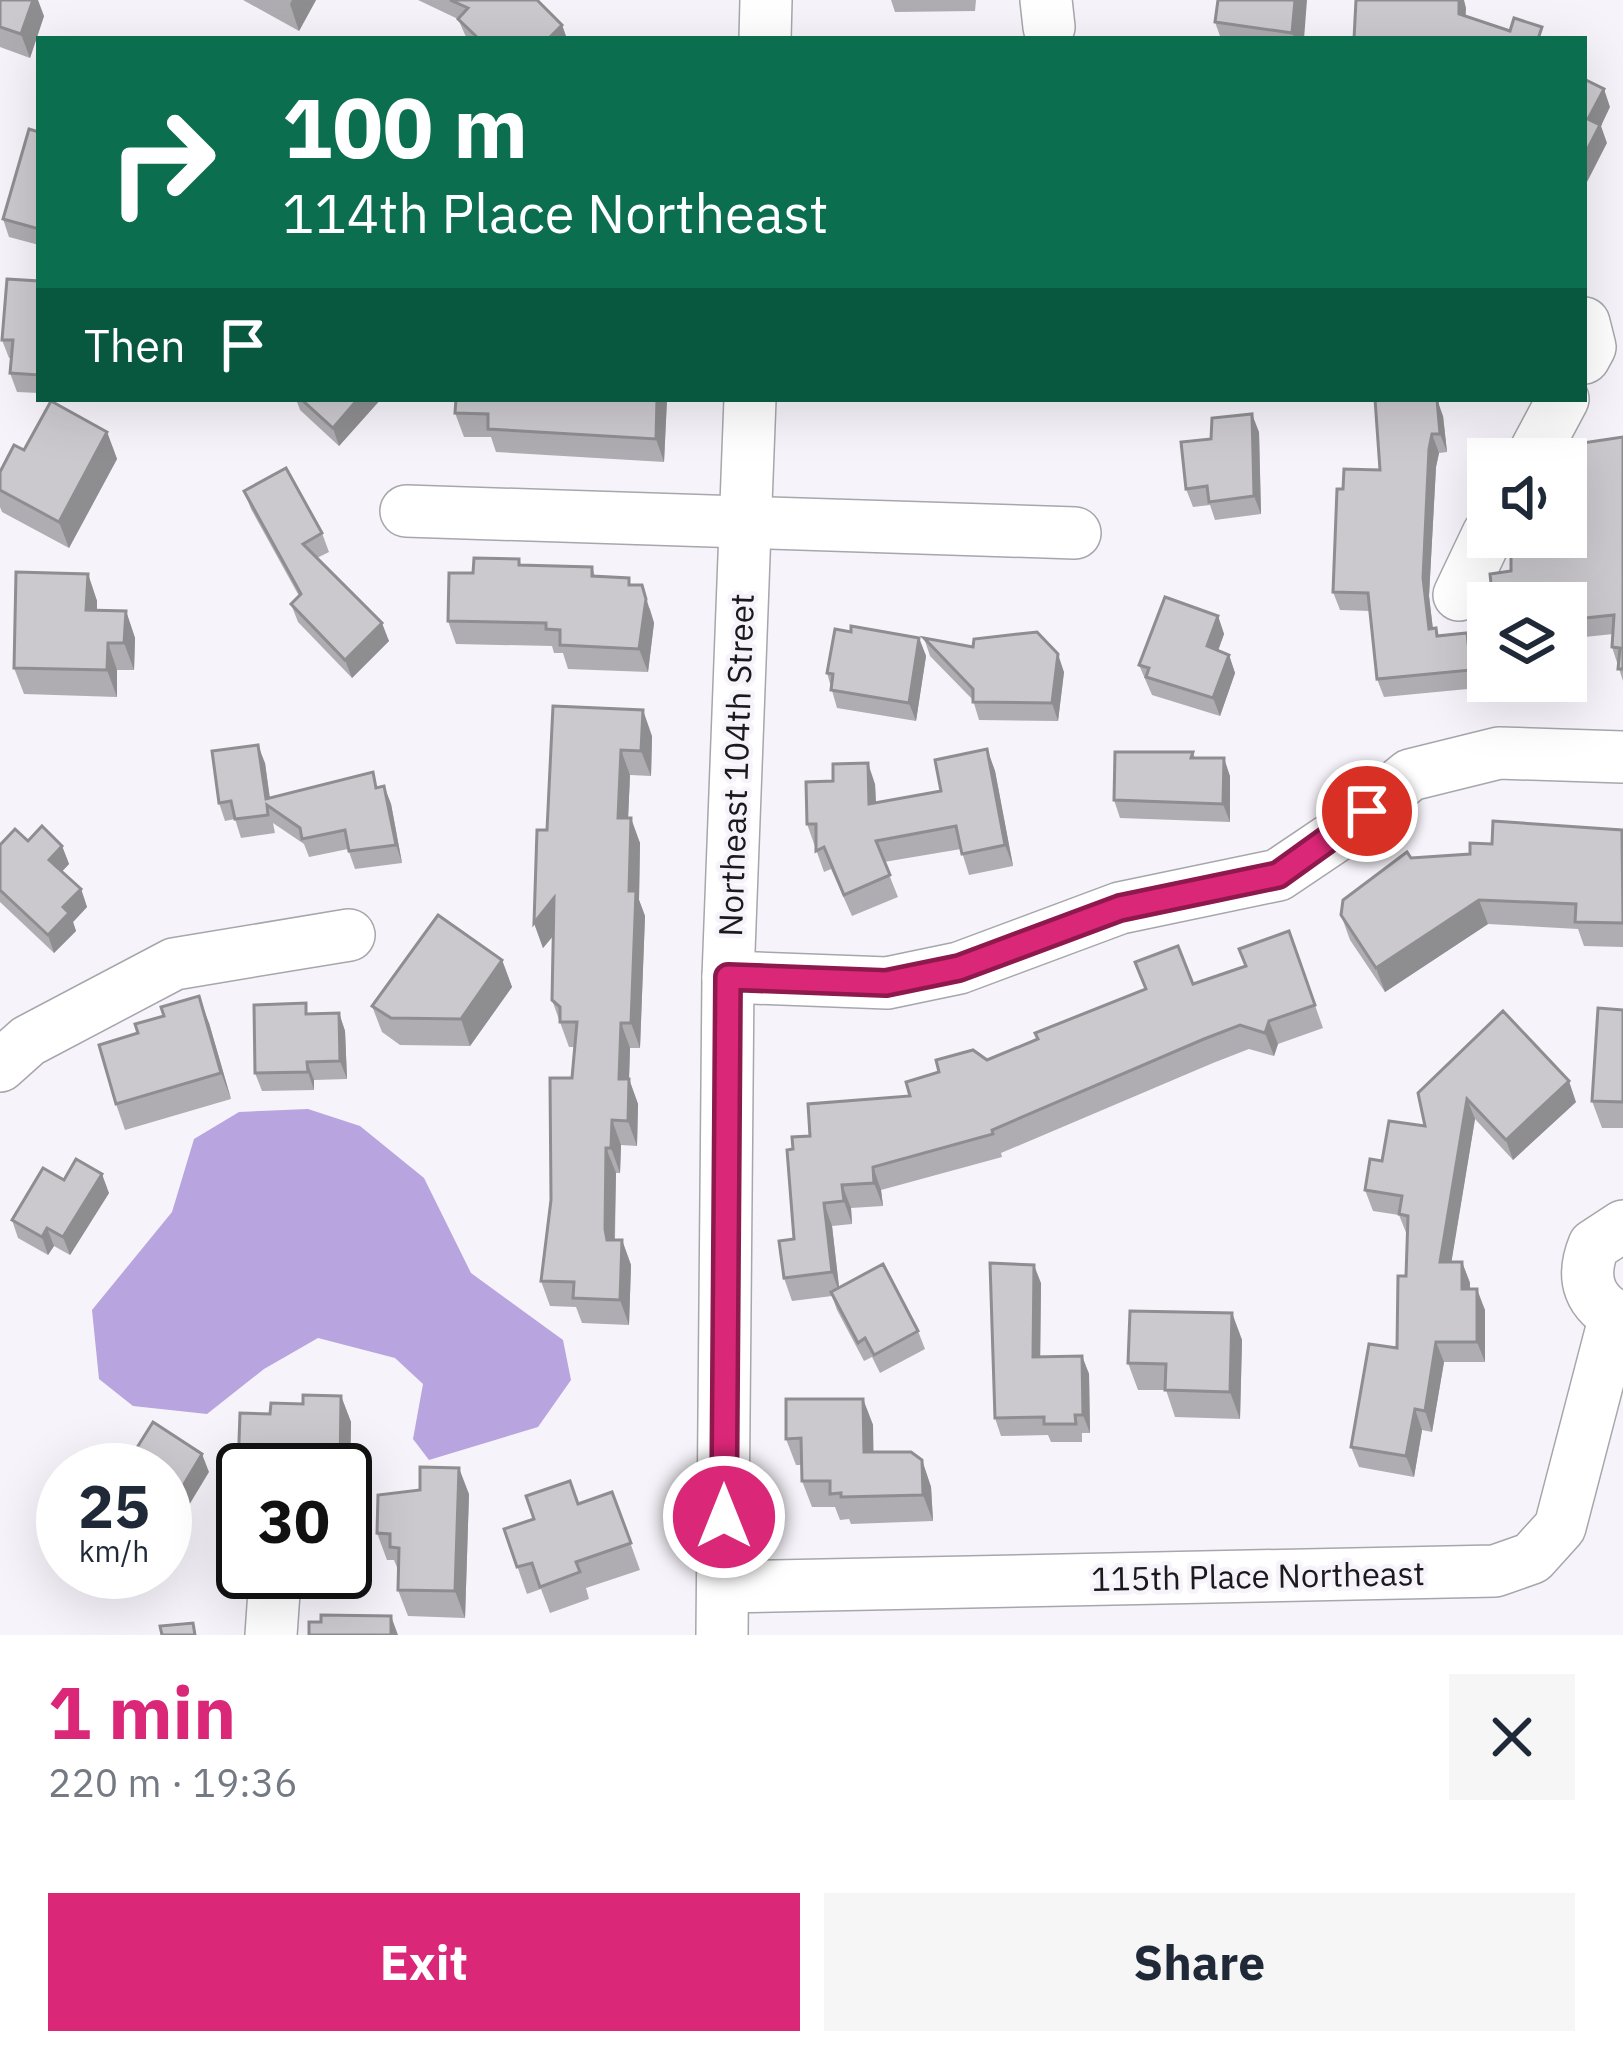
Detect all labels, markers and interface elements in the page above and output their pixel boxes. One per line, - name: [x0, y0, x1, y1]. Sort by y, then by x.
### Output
- text: 100 m: [282, 72, 528, 181]
- icon: right: [84, 84, 240, 240]
- text: 114th Place Northeast: [282, 178, 828, 248]
- icon: arrive: [210, 312, 276, 378]
- text: Then: [84, 316, 186, 374]
- map controls: [1467, 438, 1587, 702]
- button: sound: [1467, 438, 1587, 558]
- button: layers: [1467, 582, 1587, 702]
- street label: Northeast 104th Street: [708, 593, 763, 937]
- pin: [1316, 760, 1418, 862]
- icon: arrive: [1334, 778, 1400, 844]
- speed limit sign: 30: [216, 1443, 372, 1599]
- position arrow: [661, 1454, 787, 1580]
- text: 25: [78, 1466, 150, 1545]
- text: km/h: [79, 1531, 149, 1570]
- street label: 115th Place Northeast: [1091, 1551, 1425, 1600]
- text: 1 min: [48, 1665, 236, 1759]
- button: close: [1449, 1674, 1575, 1800]
- text: 220 m · 19:36: [48, 1757, 298, 1808]
- button: Exit: [48, 1893, 800, 2031]
- button: Share: [824, 1893, 1575, 2031]

